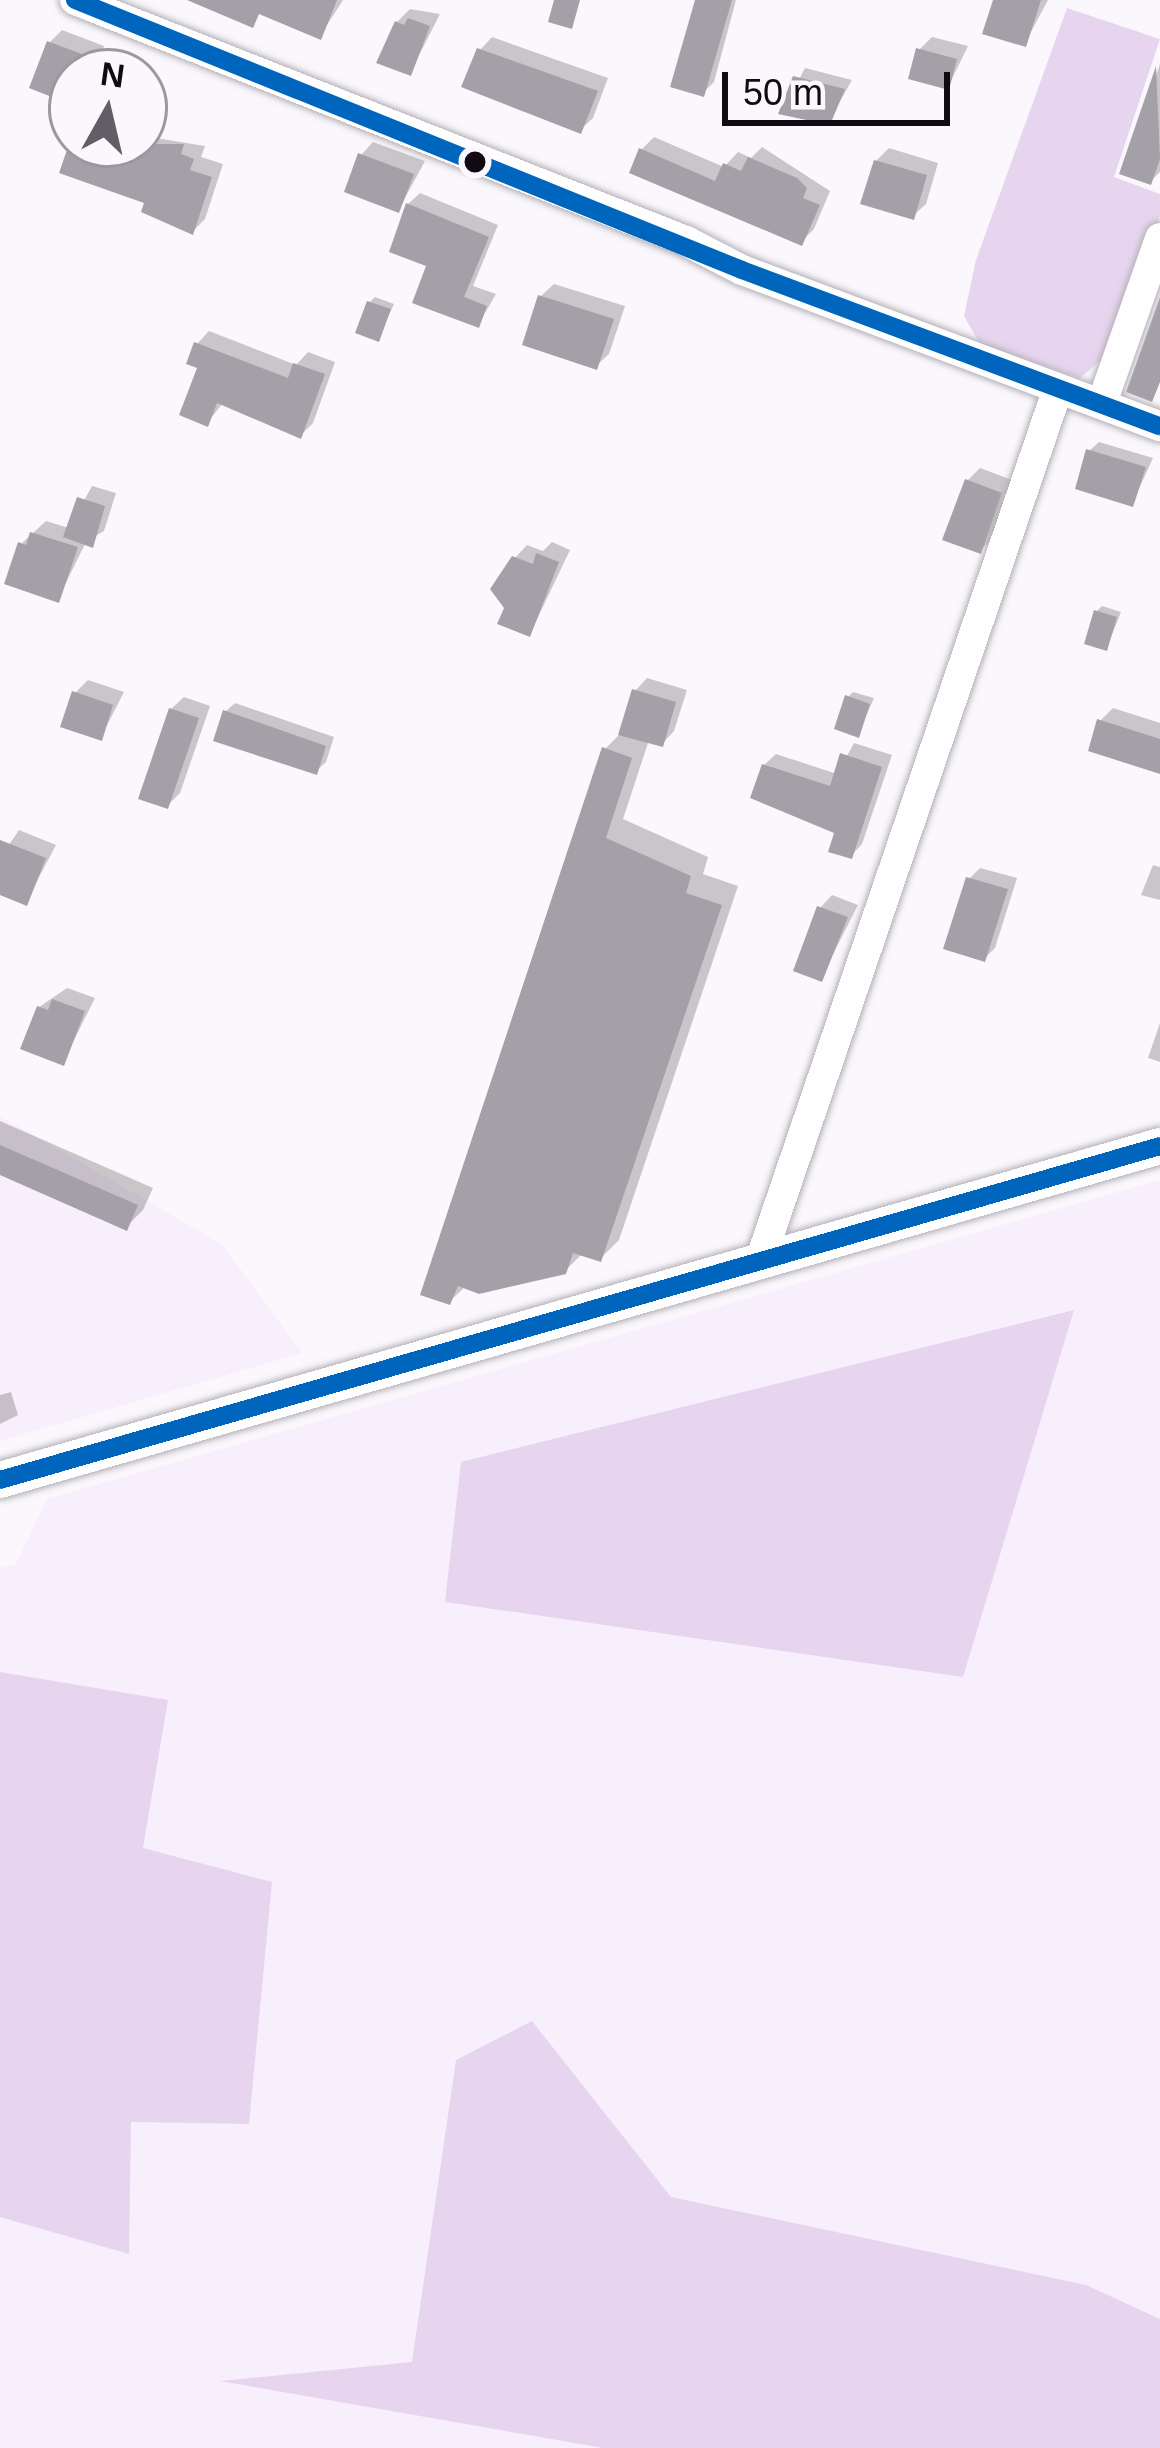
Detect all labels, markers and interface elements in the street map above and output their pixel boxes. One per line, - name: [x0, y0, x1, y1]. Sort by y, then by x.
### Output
- north arrow: [48, 48, 168, 168]
- scale bar: [728, 48, 956, 122]
- text: N: [98, 55, 127, 95]
- text: 50 m: [743, 72, 823, 113]
- unlabelled marker: [464, 151, 486, 173]

